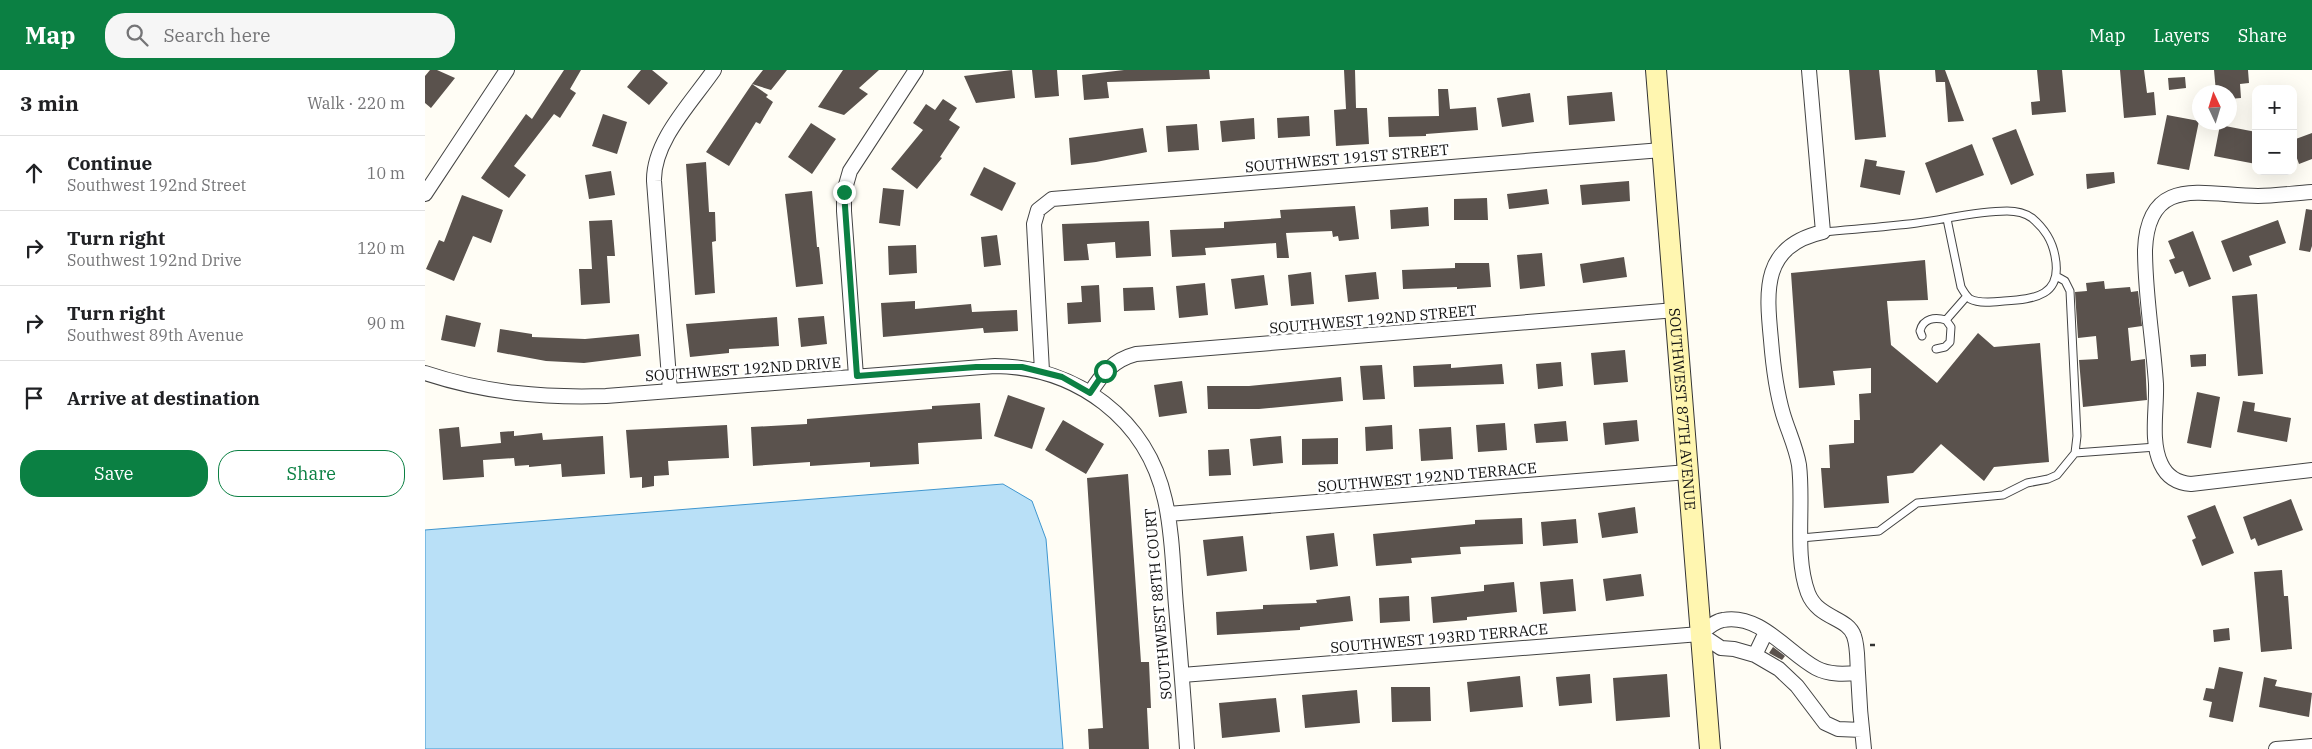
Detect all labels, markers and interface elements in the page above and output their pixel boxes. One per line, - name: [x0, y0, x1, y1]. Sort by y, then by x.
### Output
- search box: [105, 13, 455, 58]
- text: Map: [25, 19, 75, 51]
- icon: search: [123, 21, 151, 49]
- text: Search here: [163, 23, 270, 47]
- text: Map: [2089, 24, 2126, 47]
- text: Layers: [2154, 24, 2210, 47]
- text: Share: [2238, 24, 2287, 47]
- north arrow: [2192, 85, 2237, 130]
- map controls: [2252, 85, 2297, 175]
- button: +: [2252, 85, 2297, 130]
- text: 3 min: [20, 89, 79, 117]
- text: Walk · 220 m: [307, 93, 405, 113]
- button: −: [2252, 130, 2297, 175]
- street label: SOUTHWEST 191ST STREET: [1244, 140, 1450, 176]
- text: Continue: [67, 151, 152, 175]
- icon: ahead: [20, 159, 48, 187]
- text: 10 m: [367, 163, 405, 183]
- text: Southwest 192nd Street: [67, 175, 246, 195]
- route end: [833, 181, 856, 204]
- text: Turn right: [67, 226, 165, 250]
- icon: right: [20, 234, 48, 262]
- text: 120 m: [357, 238, 405, 258]
- text: Southwest 192nd Drive: [67, 250, 242, 270]
- street label: SOUTHWEST 192ND STREET: [1268, 300, 1478, 338]
- text: Turn right: [67, 301, 165, 325]
- street label: SOUTHWEST 87TH AVENUE: [1665, 307, 1700, 511]
- icon: right: [20, 309, 48, 337]
- text: 90 m: [367, 313, 405, 333]
- text: Southwest 89th Avenue: [67, 325, 244, 345]
- street label: SOUTHWEST 192ND DRIVE: [644, 353, 842, 385]
- route start: [1094, 360, 1117, 383]
- icon: arrive: [20, 384, 48, 412]
- text: Arrive at destination: [67, 386, 260, 410]
- button: Save: [20, 450, 208, 497]
- button: Share: [218, 450, 405, 497]
- street label: SOUTHWEST 192ND TERRACE: [1317, 458, 1537, 496]
- street label: SOUTHWEST 88TH COURT: [1140, 507, 1176, 700]
- street label: SOUTHWEST 193RD TERRACE: [1329, 619, 1549, 657]

